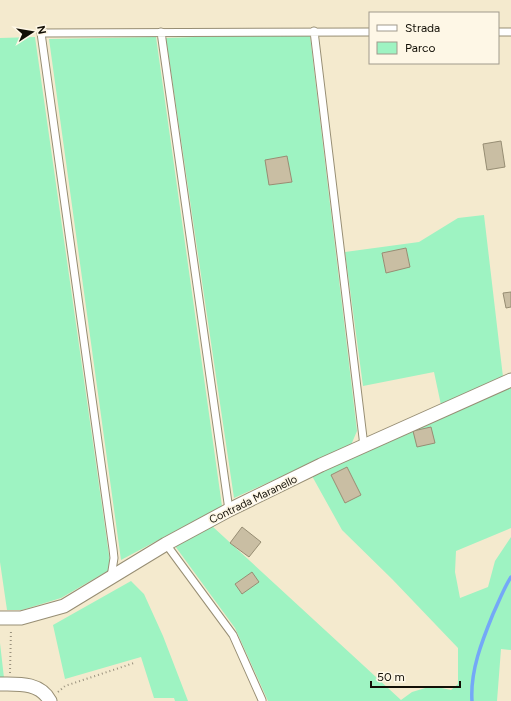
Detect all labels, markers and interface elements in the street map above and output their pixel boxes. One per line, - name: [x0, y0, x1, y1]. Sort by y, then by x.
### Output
- north arrow: [12, 12, 52, 52]
- legend: [369, 12, 499, 64]
- text: Strada: [405, 21, 440, 35]
- text: N: [34, 25, 49, 36]
- text: Parco: [405, 41, 435, 55]
- street label: Contrada Maranello: [207, 472, 299, 526]
- scale bar: [371, 663, 460, 689]
- text: 50 m: [377, 670, 405, 684]

